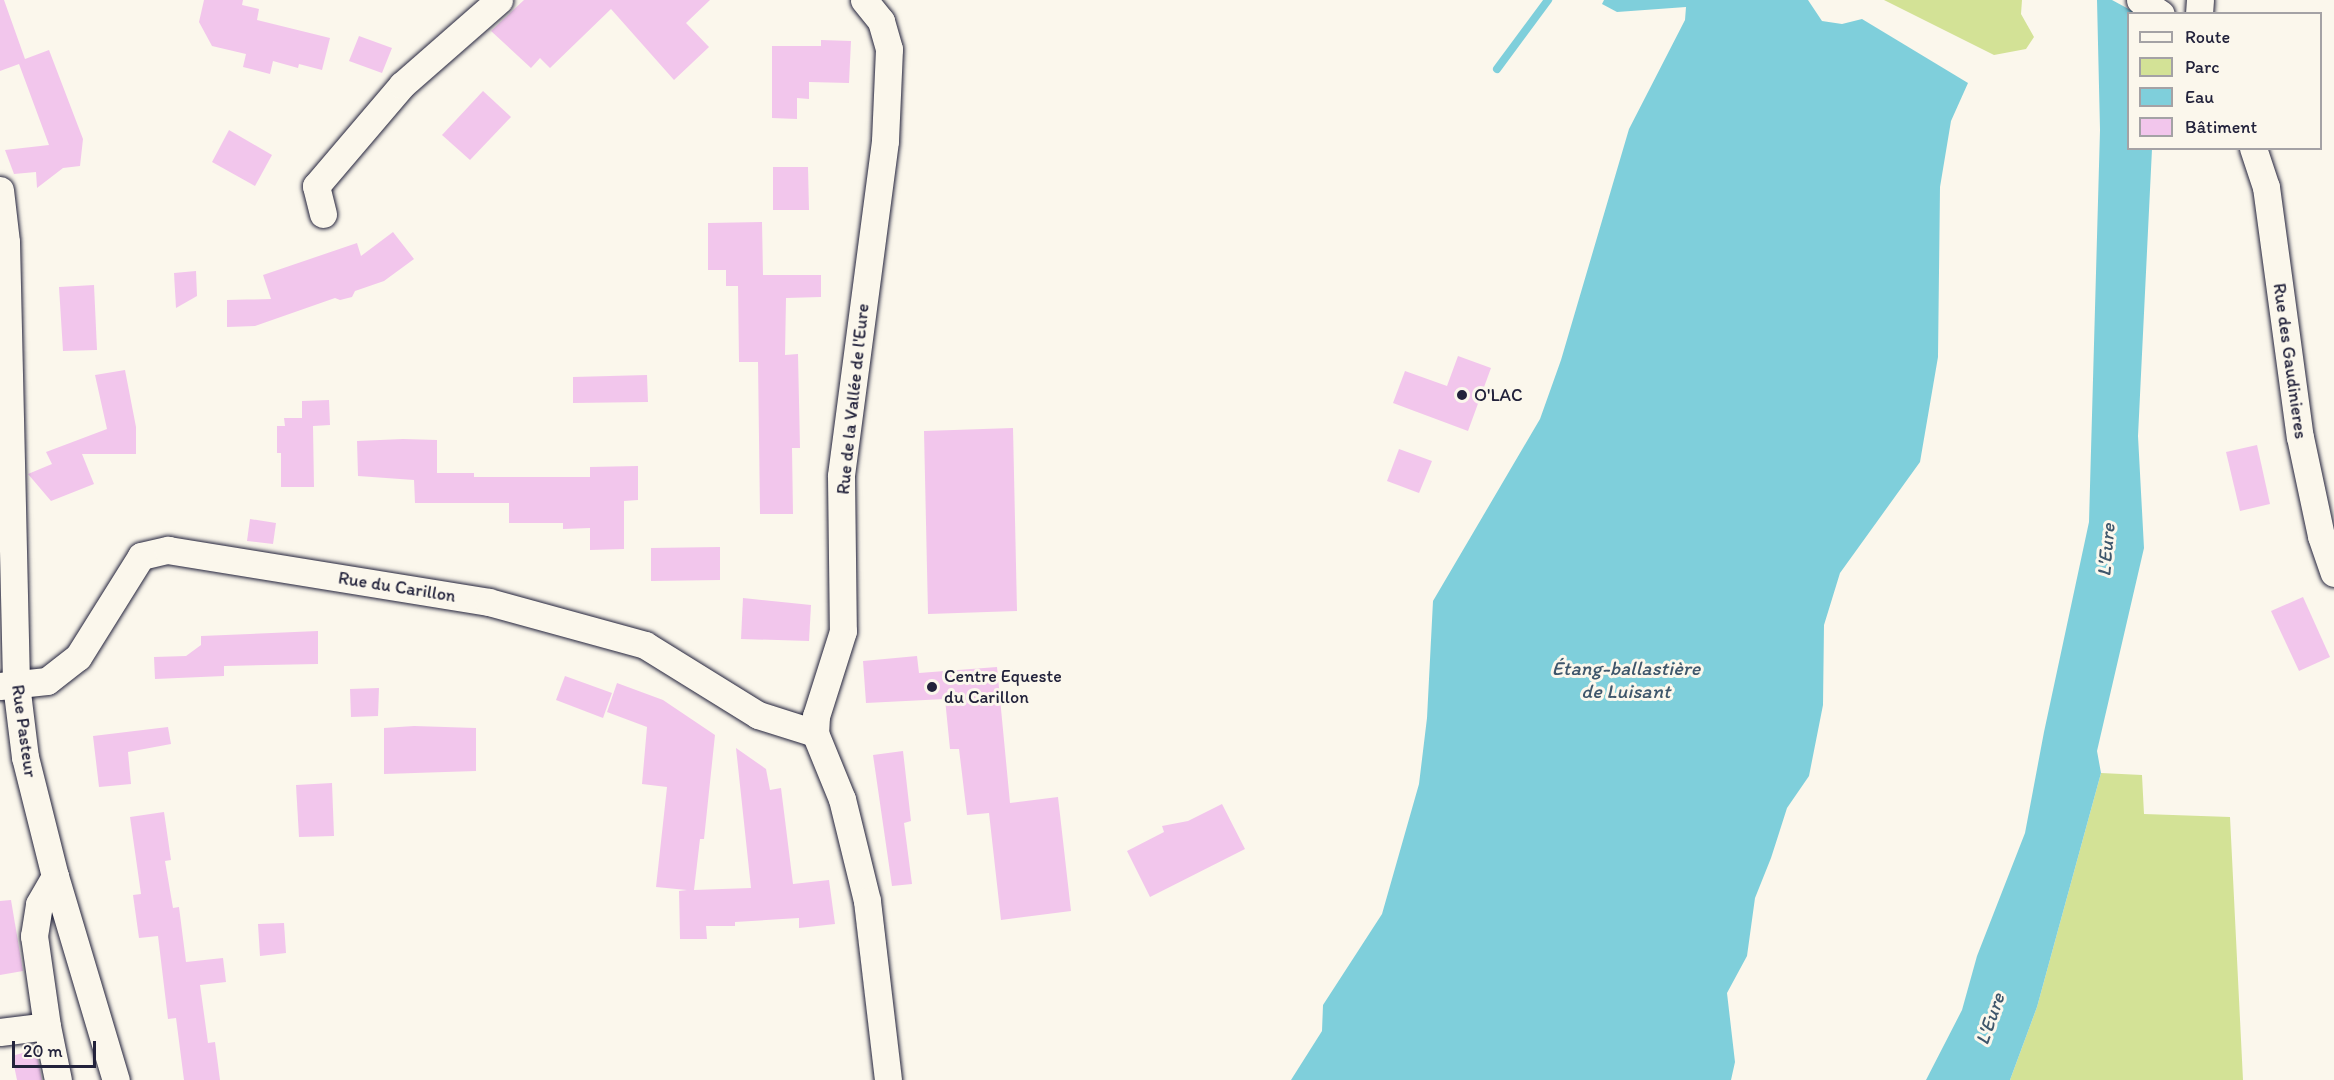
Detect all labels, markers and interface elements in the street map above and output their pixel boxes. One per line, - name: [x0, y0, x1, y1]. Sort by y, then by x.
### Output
- legend: [2127, 12, 2322, 150]
- text: Route: [2185, 26, 2230, 48]
- text: Parc: [2185, 56, 2219, 78]
- text: Eau: [2185, 86, 2214, 108]
- text: Bâtiment: [2185, 116, 2257, 138]
- street label: Rue des Gaudinieres: [2268, 282, 2312, 440]
- street label: Rue de la Vallée de l'Eure: [832, 303, 874, 495]
- place label: O'LAC: [1474, 384, 1523, 406]
- marker: O'LAC: [1455, 388, 1469, 402]
- water label: L'Eure: [2092, 522, 2120, 578]
- street label: Rue du Carillon: [336, 567, 458, 607]
- water label: Étang-ballastière de Luisant: [1552, 657, 1700, 704]
- place label: Centre Equeste du Carillon: [944, 666, 1062, 708]
- marker: Centre Equeste du Carillon: [925, 680, 939, 694]
- street label: Rue Pasteur: [7, 683, 41, 779]
- water label: L'Eure: [1970, 990, 2010, 1048]
- scale bar: [15, 1029, 99, 1067]
- text: 20 m: [23, 1040, 63, 1062]

